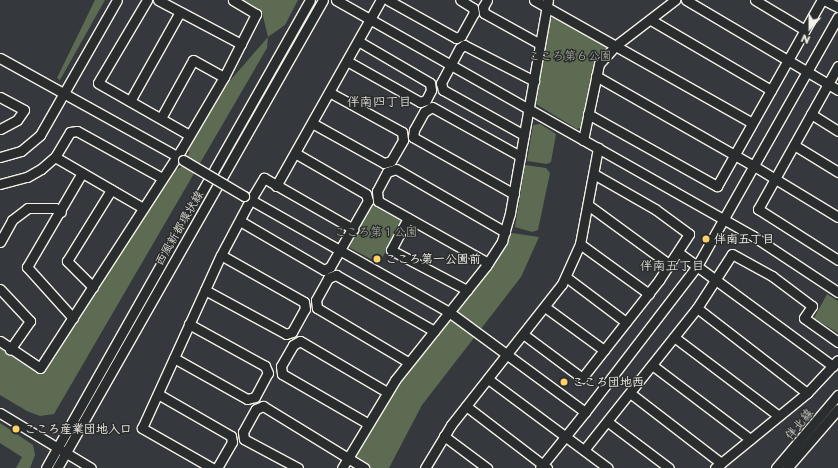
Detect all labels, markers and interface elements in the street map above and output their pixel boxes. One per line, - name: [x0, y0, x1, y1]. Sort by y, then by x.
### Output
- north arrow: [790, 8, 830, 48]
- text: N: [798, 30, 813, 49]
- park label: こころ第６公園: [528, 49, 612, 63]
- district label: 伴南四丁目: [347, 93, 411, 109]
- street label: 西風新都環状線: [152, 188, 206, 268]
- park label: こころ第１公園: [334, 225, 418, 239]
- place label: 伴南五丁目: [714, 232, 774, 246]
- marker: 伴南五丁目: [701, 234, 711, 244]
- place label: こころ第一公園前: [385, 252, 481, 266]
- marker: こころ第一公園前: [372, 254, 382, 264]
- district label: 伴南五丁目: [640, 257, 704, 273]
- place label: こころ団地西: [572, 375, 644, 389]
- marker: こころ団地西: [559, 377, 569, 387]
- street label: 伴北線: [782, 406, 816, 442]
- place label: こころ産業団地入口: [24, 422, 132, 436]
- marker: こころ産業団地入口: [11, 424, 21, 434]

